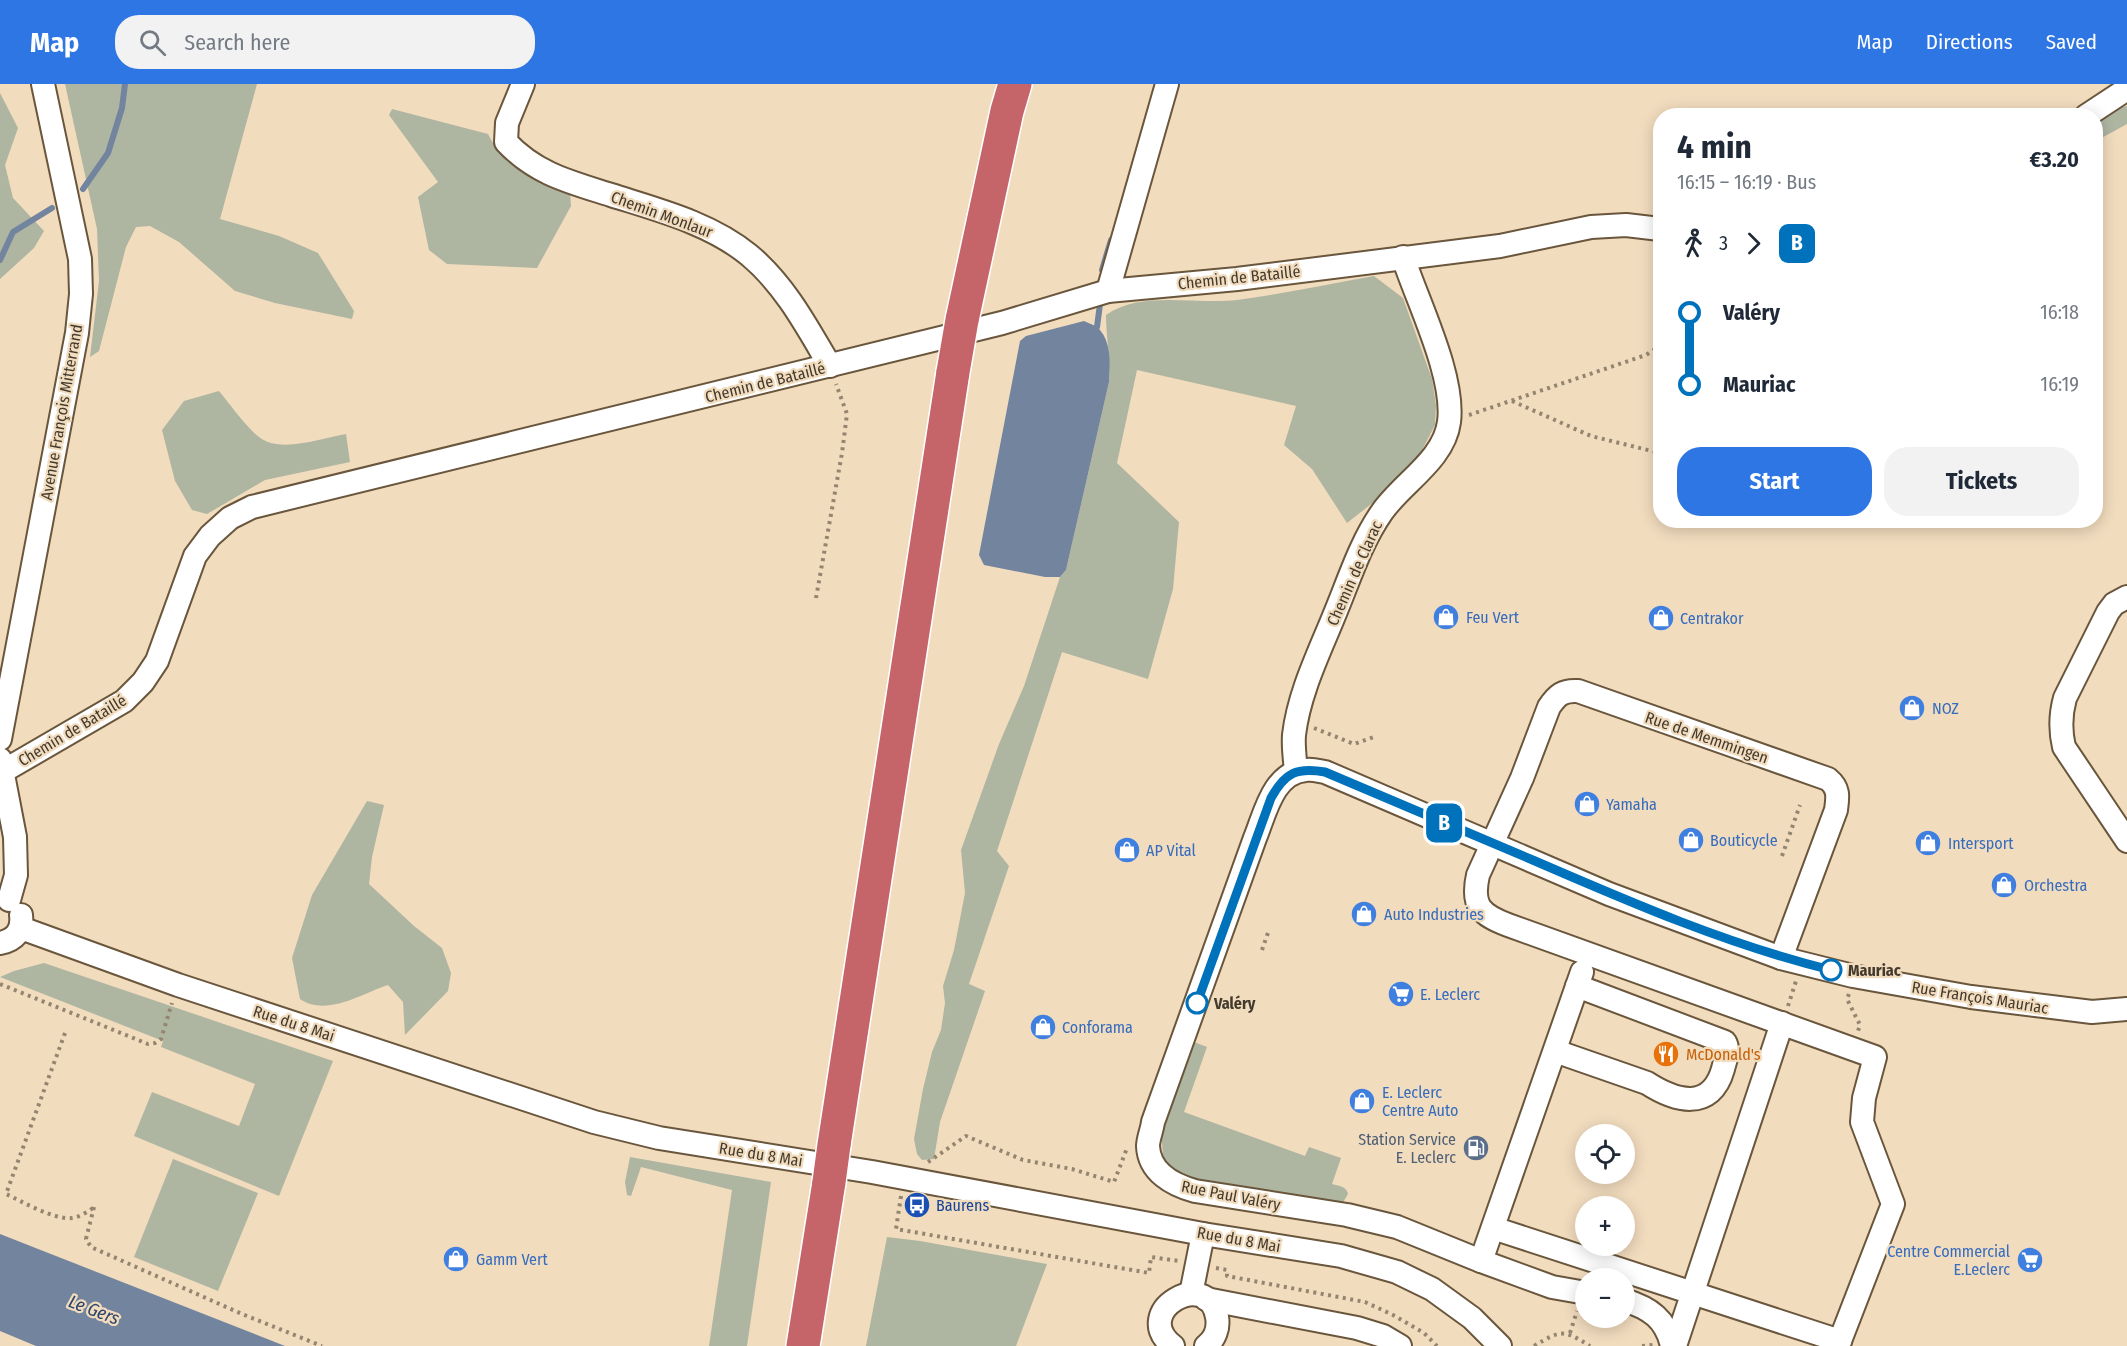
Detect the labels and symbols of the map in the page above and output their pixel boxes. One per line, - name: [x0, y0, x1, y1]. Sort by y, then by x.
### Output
- street label: Chemin Monlaur: [608, 187, 716, 242]
- street label: Chemin de Bataillé: [1177, 262, 1301, 293]
- street label: Avenue François Mitterrand: [37, 323, 86, 502]
- street label: Chemin de Bataillé: [703, 358, 827, 407]
- street label: Chemin de Clarac: [1323, 518, 1386, 629]
- shop icon: Feu Vert: [1431, 602, 1461, 632]
- shop icon: Centrakor: [1646, 603, 1676, 633]
- place label: Feu Vert: [1466, 608, 1520, 627]
- place label: Centrakor: [1680, 609, 1744, 628]
- street label: Chemin de Bataillé: [15, 691, 130, 770]
- shop icon: NOZ: [1897, 693, 1927, 723]
- place label: NOZ: [1932, 699, 1959, 718]
- street label: Rue de Memmingen: [1643, 707, 1771, 767]
- shop icon: Yamaha: [1572, 789, 1602, 819]
- place label: Yamaha: [1606, 795, 1657, 814]
- line badge: B: [1424, 804, 1464, 842]
- shop icon: Bouticycle: [1676, 825, 1706, 855]
- shop icon: Intersport: [1913, 828, 1943, 858]
- place label: Bouticycle: [1710, 831, 1778, 850]
- place label: Intersport: [1948, 834, 2014, 853]
- shop icon: AP Vital: [1112, 835, 1142, 865]
- place label: AP Vital: [1146, 841, 1196, 860]
- shop icon: Orchestra: [1989, 870, 2019, 900]
- place label: Orchestra: [2024, 876, 2088, 895]
- shop icon: Auto Industries: [1349, 899, 1379, 929]
- place label: Auto Industries: [1384, 905, 1484, 924]
- marker: Mauriac: [1820, 959, 1842, 981]
- place label: Mauriac: [1848, 961, 1901, 980]
- street label: Rue François Mauriac: [1910, 977, 2050, 1018]
- supermarket icon: E. Leclerc: [1386, 979, 1416, 1009]
- place label: E. Leclerc: [1420, 985, 1480, 1004]
- marker: Valéry: [1186, 992, 1208, 1014]
- place label: Valéry: [1213, 994, 1256, 1013]
- street label: Rue du 8 Mai: [251, 1001, 337, 1046]
- shop icon: Conforama: [1028, 1012, 1058, 1042]
- place label: Conforama: [1062, 1018, 1133, 1037]
- restaurant icon: McDonald's: [1651, 1039, 1681, 1069]
- place label: McDonald's: [1686, 1045, 1761, 1064]
- place label: E. Leclerc Centre Auto: [1382, 1083, 1458, 1120]
- shop icon: E. Leclerc Centre Auto: [1347, 1086, 1377, 1116]
- place label: Station Service E. Leclerc: [1358, 1130, 1456, 1167]
- fuel station icon: Station Service E. Leclerc: [1461, 1133, 1491, 1163]
- street label: Rue du 8 Mai: [718, 1139, 804, 1170]
- street label: Rue Paul Valéry: [1180, 1177, 1283, 1215]
- bus stop icon: Baurens: [902, 1190, 932, 1220]
- place label: Baurens: [936, 1196, 989, 1215]
- street label: Rue du 8 Mai: [1196, 1223, 1282, 1256]
- place label: Centre Commercial E.Leclerc: [1887, 1242, 2010, 1279]
- shop icon: Gamm Vert: [441, 1244, 471, 1274]
- supermarket icon: Centre Commercial E.Leclerc: [2015, 1245, 2045, 1275]
- place label: Gamm Vert: [476, 1250, 549, 1269]
- water label: Le Gers: [66, 1290, 123, 1330]

